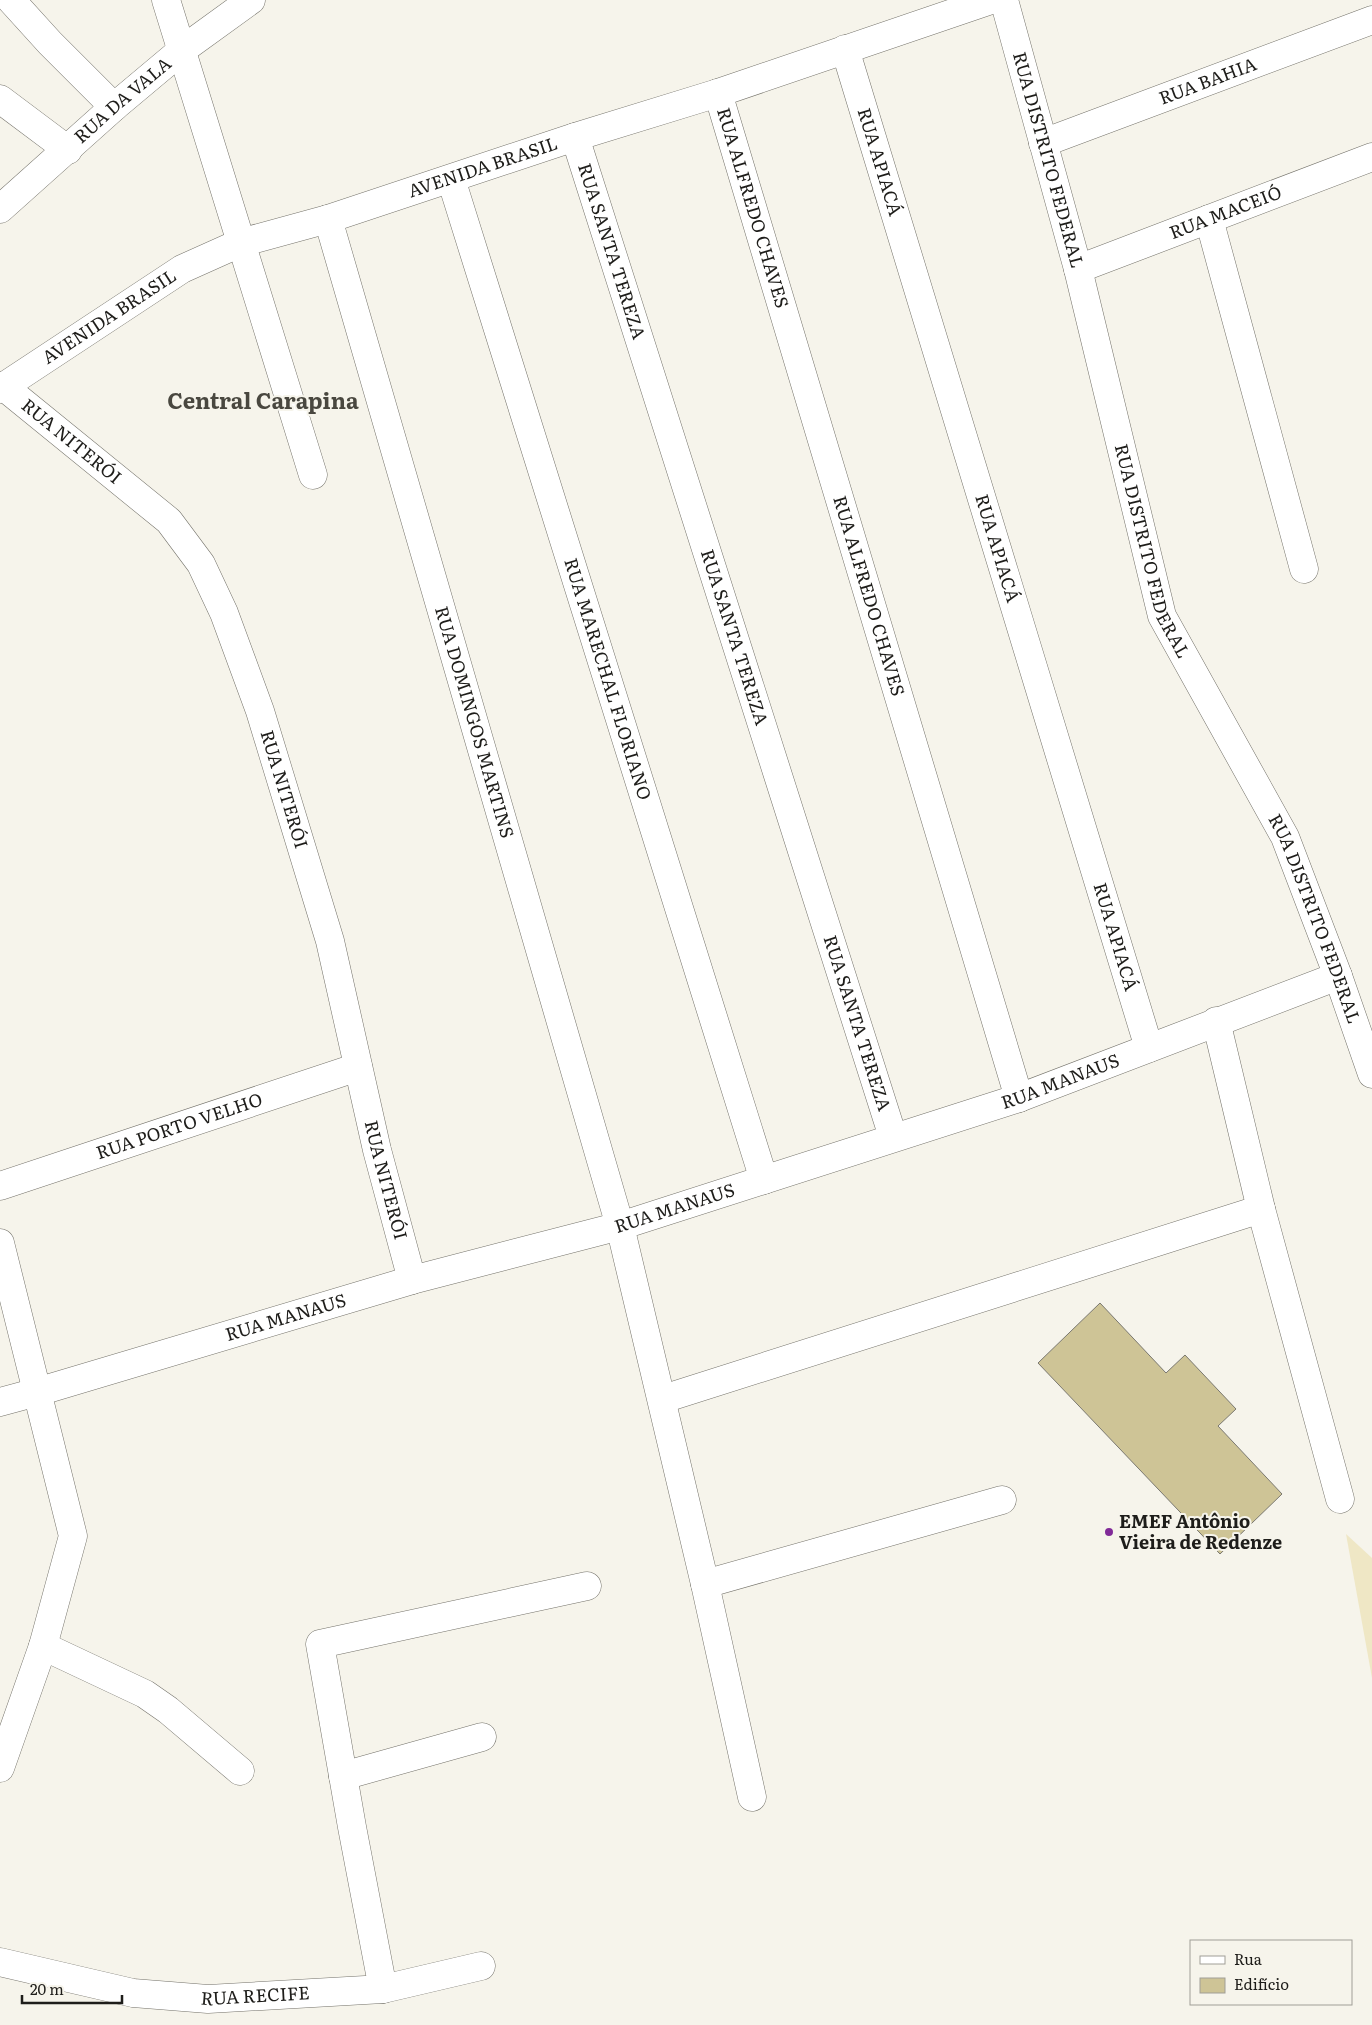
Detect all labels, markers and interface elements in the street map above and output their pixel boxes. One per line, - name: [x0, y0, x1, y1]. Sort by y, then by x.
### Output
- street label: RUA DISTRITO FEDERAL: [1007, 48, 1092, 271]
- street label: RUA BAHIA: [1155, 49, 1260, 111]
- street label: RUA DA VALA: [67, 50, 176, 149]
- street label: RUA ALFREDO CHAVES: [711, 104, 797, 311]
- street label: RUA APIACÁ: [852, 104, 910, 219]
- street label: AVENIDA BRASIL: [404, 129, 561, 204]
- street label: RUA SANTA TEREZA: [572, 159, 653, 342]
- street label: RUA MACEIÓ: [1165, 178, 1285, 245]
- street label: AVENIDA BRASIL: [36, 261, 181, 370]
- district label: Central Carapina: [167, 383, 359, 416]
- street label: RUA NITERÓI: [16, 391, 128, 490]
- street label: RUA DISTRITO FEDERAL: [1109, 441, 1198, 663]
- street label: RUA APIACÁ: [969, 491, 1028, 605]
- street label: RUA ALFREDO CHAVES: [827, 492, 913, 699]
- street label: RUA SANTA TEREZA: [695, 545, 776, 728]
- street label: RUA MARECHAL FLORIANO: [558, 554, 659, 803]
- street label: RUA DOMINGOS MARTINS: [429, 603, 522, 841]
- street label: RUA NITERÓI: [255, 726, 316, 852]
- street label: RUA DISTRITO FEDERAL: [1263, 808, 1369, 1027]
- street label: RUA APIACÁ: [1087, 879, 1146, 994]
- street label: RUA SANTA TEREZA: [818, 931, 899, 1114]
- street label: RUA MANAUS: [997, 1046, 1123, 1115]
- street label: RUA PORTO VELHO: [92, 1085, 266, 1165]
- street label: RUA NITERÓI: [359, 1117, 416, 1243]
- street label: RUA MANAUS: [611, 1175, 738, 1239]
- street label: RUA MANAUS: [222, 1285, 349, 1347]
- place label: EMEF Antônio Vieira de Redenze: [1119, 1507, 1282, 1555]
- marker: EMEF Antônio Vieira de Redenze: [1103, 1526, 1115, 1538]
- legend: [1190, 1940, 1352, 2005]
- text: Rua: [1234, 1947, 1263, 1970]
- scale bar: [22, 1972, 122, 2004]
- text: Edifício: [1234, 1972, 1289, 1995]
- text: 20 m: [30, 1977, 64, 2000]
- street label: RUA RECIFE: [200, 1978, 310, 2011]

